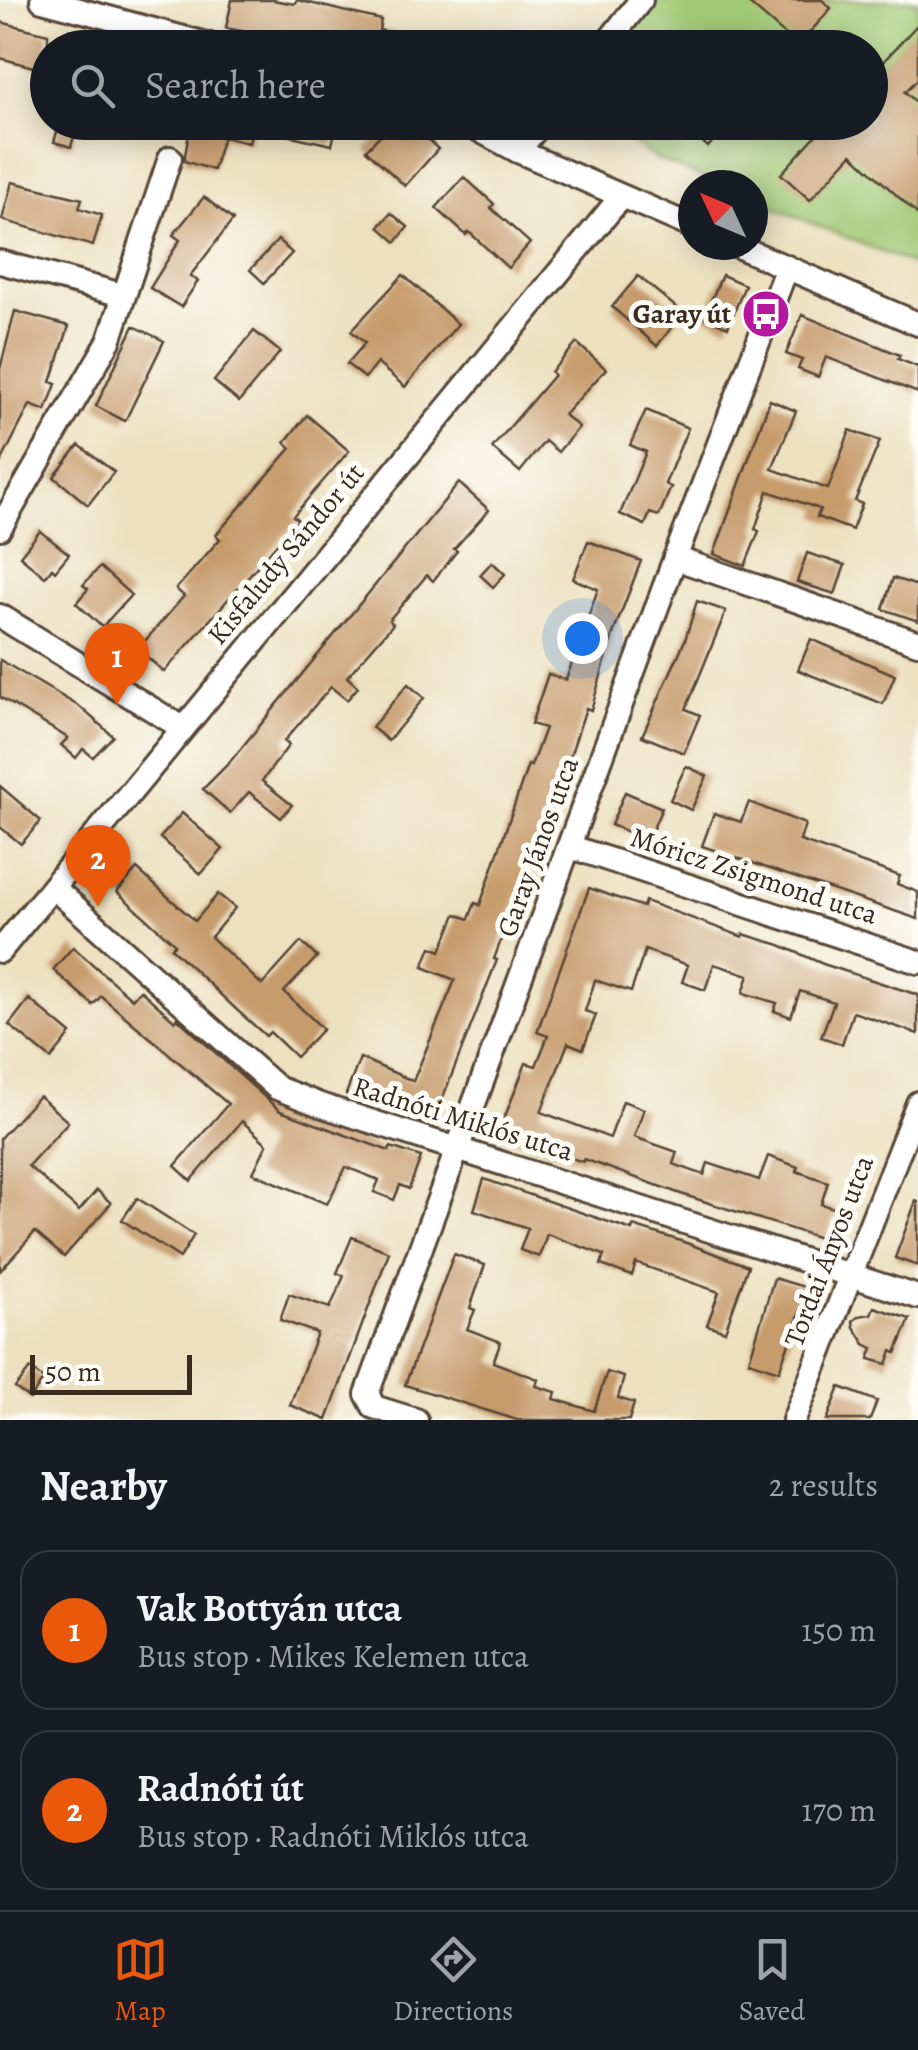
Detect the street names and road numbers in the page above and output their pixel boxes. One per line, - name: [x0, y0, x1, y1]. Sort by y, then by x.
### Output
- street label: Kisfaludy Sándor út: [199, 455, 373, 653]
- street label: Garay János utca: [488, 752, 588, 942]
- street label: Móricz Zsigmond utca: [626, 818, 882, 934]
- street label: Radnóti Miklós utca: [348, 1067, 578, 1171]
- street label: Tordai Ányos utca: [775, 1150, 883, 1352]

